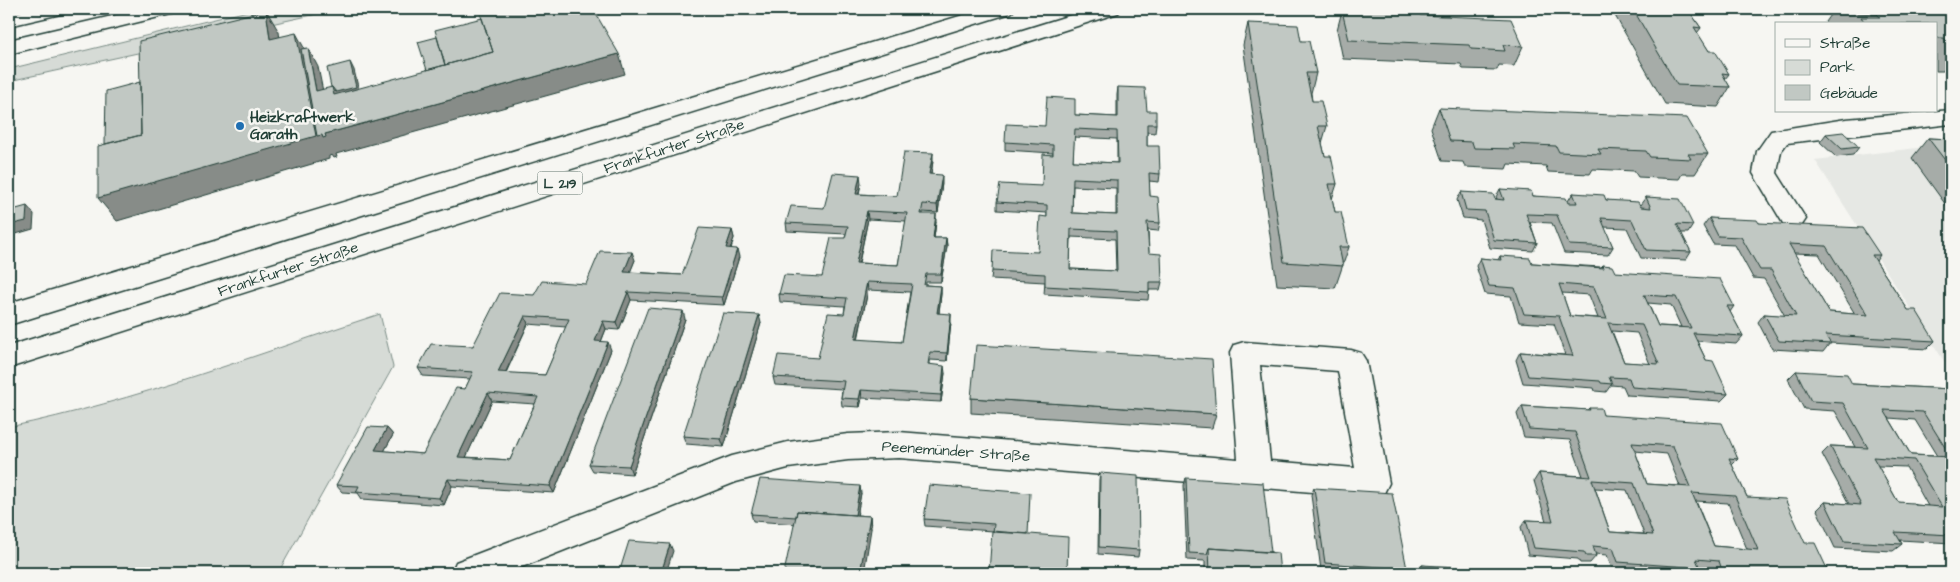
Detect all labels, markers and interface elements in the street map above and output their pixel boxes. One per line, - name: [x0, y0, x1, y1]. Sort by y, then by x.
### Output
- legend: [1775, 22, 1938, 112]
- text: Straße: [1820, 33, 1870, 54]
- text: Park: [1820, 57, 1855, 78]
- text: Gebäude: [1820, 83, 1878, 104]
- place label: Heizkraftwerk Garath: [250, 107, 356, 145]
- street label: Frankfurter Straße: [601, 114, 747, 179]
- marker: Heizkraftwerk Garath: [234, 120, 246, 132]
- road number: L 219: [538, 172, 582, 194]
- street label: Frankfurter Straße: [215, 237, 361, 302]
- street label: Peenemünder Straße: [881, 436, 1031, 467]

